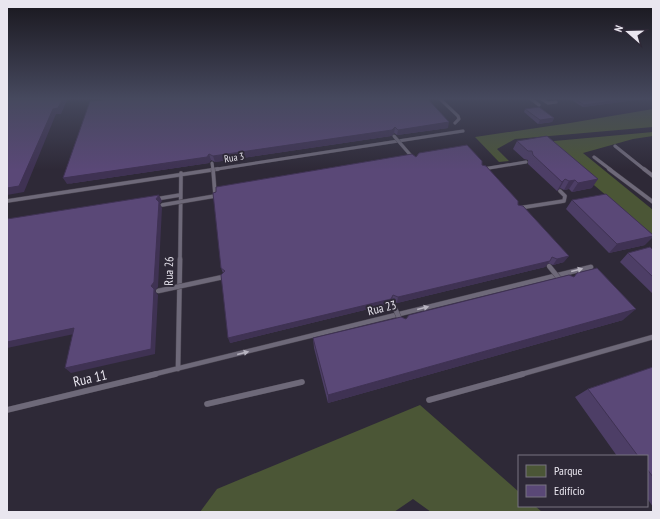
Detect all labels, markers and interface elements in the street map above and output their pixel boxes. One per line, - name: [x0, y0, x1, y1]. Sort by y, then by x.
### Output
- north arrow: [608, 12, 648, 52]
- text: N: [611, 23, 626, 34]
- street label: Rua 3: [223, 150, 245, 165]
- street label: Rua 26: [161, 256, 176, 286]
- one-way arrow: [571, 267, 583, 273]
- street label: Rua 23: [366, 297, 398, 318]
- one-way arrow: [417, 305, 430, 311]
- one-way arrow: [237, 350, 249, 356]
- street label: Rua 11: [71, 365, 109, 391]
- legend: [518, 455, 648, 507]
- text: Parque: [554, 463, 583, 478]
- text: Edifício: [554, 483, 585, 498]

